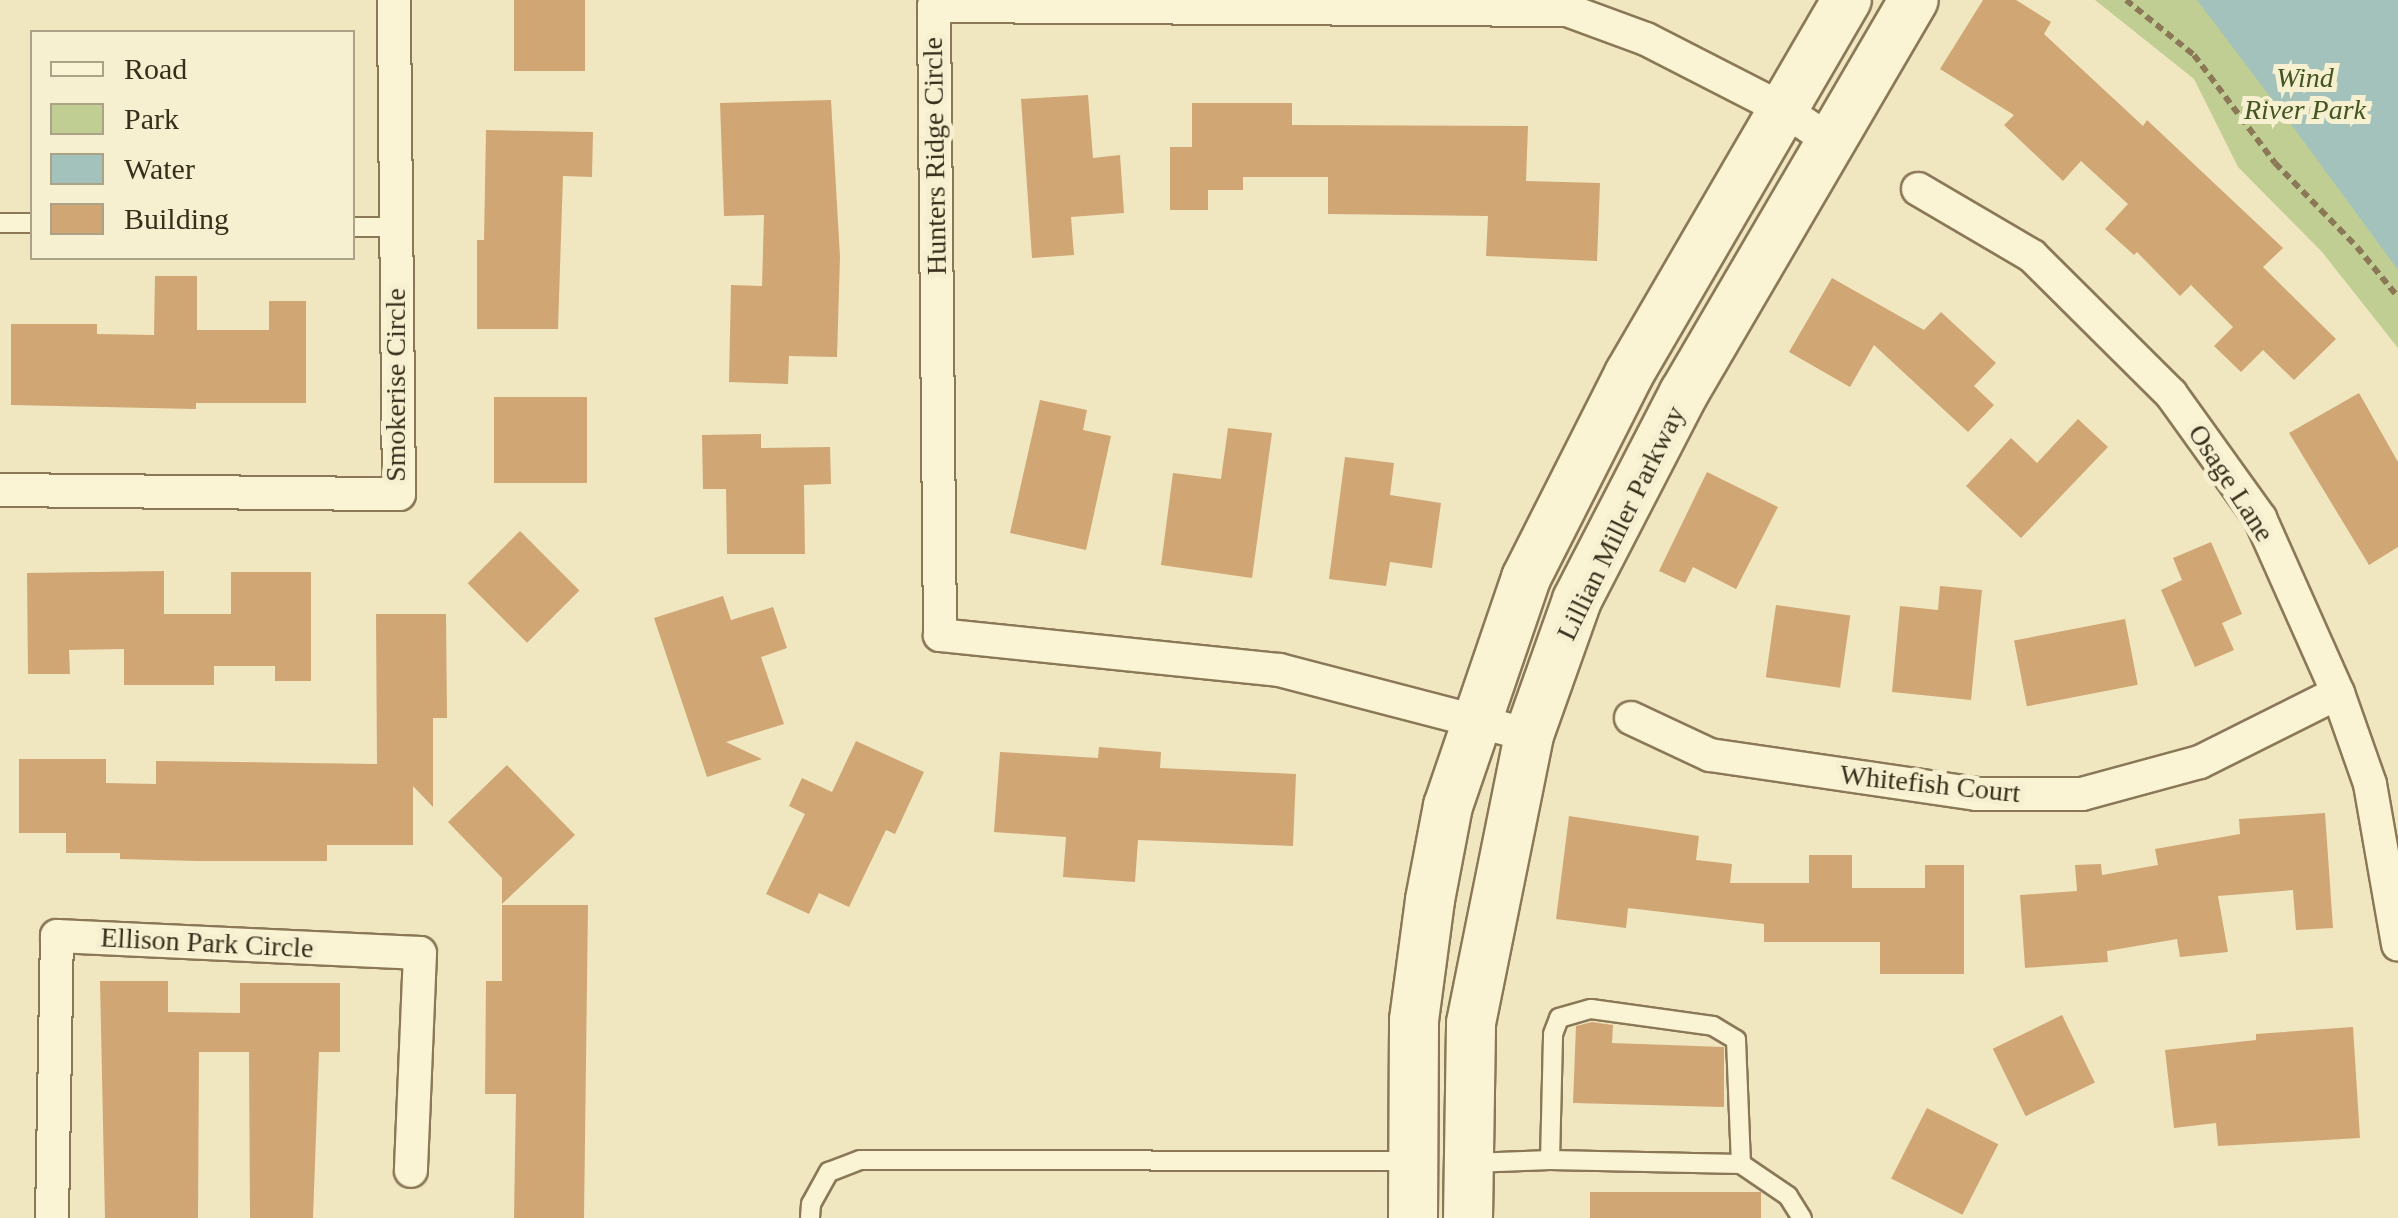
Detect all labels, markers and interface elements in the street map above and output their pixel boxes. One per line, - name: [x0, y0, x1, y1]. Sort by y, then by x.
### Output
- legend: [30, 30, 355, 260]
- street label: Hunters Ridge Circle: [916, 37, 954, 275]
- text: Road: [124, 52, 187, 85]
- park label: Wind River Park: [2244, 61, 2366, 127]
- text: Park: [124, 102, 179, 135]
- text: Water: [124, 152, 195, 185]
- text: Building: [124, 202, 229, 235]
- street label: Smokerise Circle: [379, 288, 413, 482]
- street label: Lillian Miller Parkway: [1550, 400, 1692, 646]
- street label: Osage Lane: [2181, 418, 2281, 548]
- street label: Whitefish Court: [1838, 758, 2022, 810]
- street label: Ellison Park Circle: [100, 921, 314, 965]

